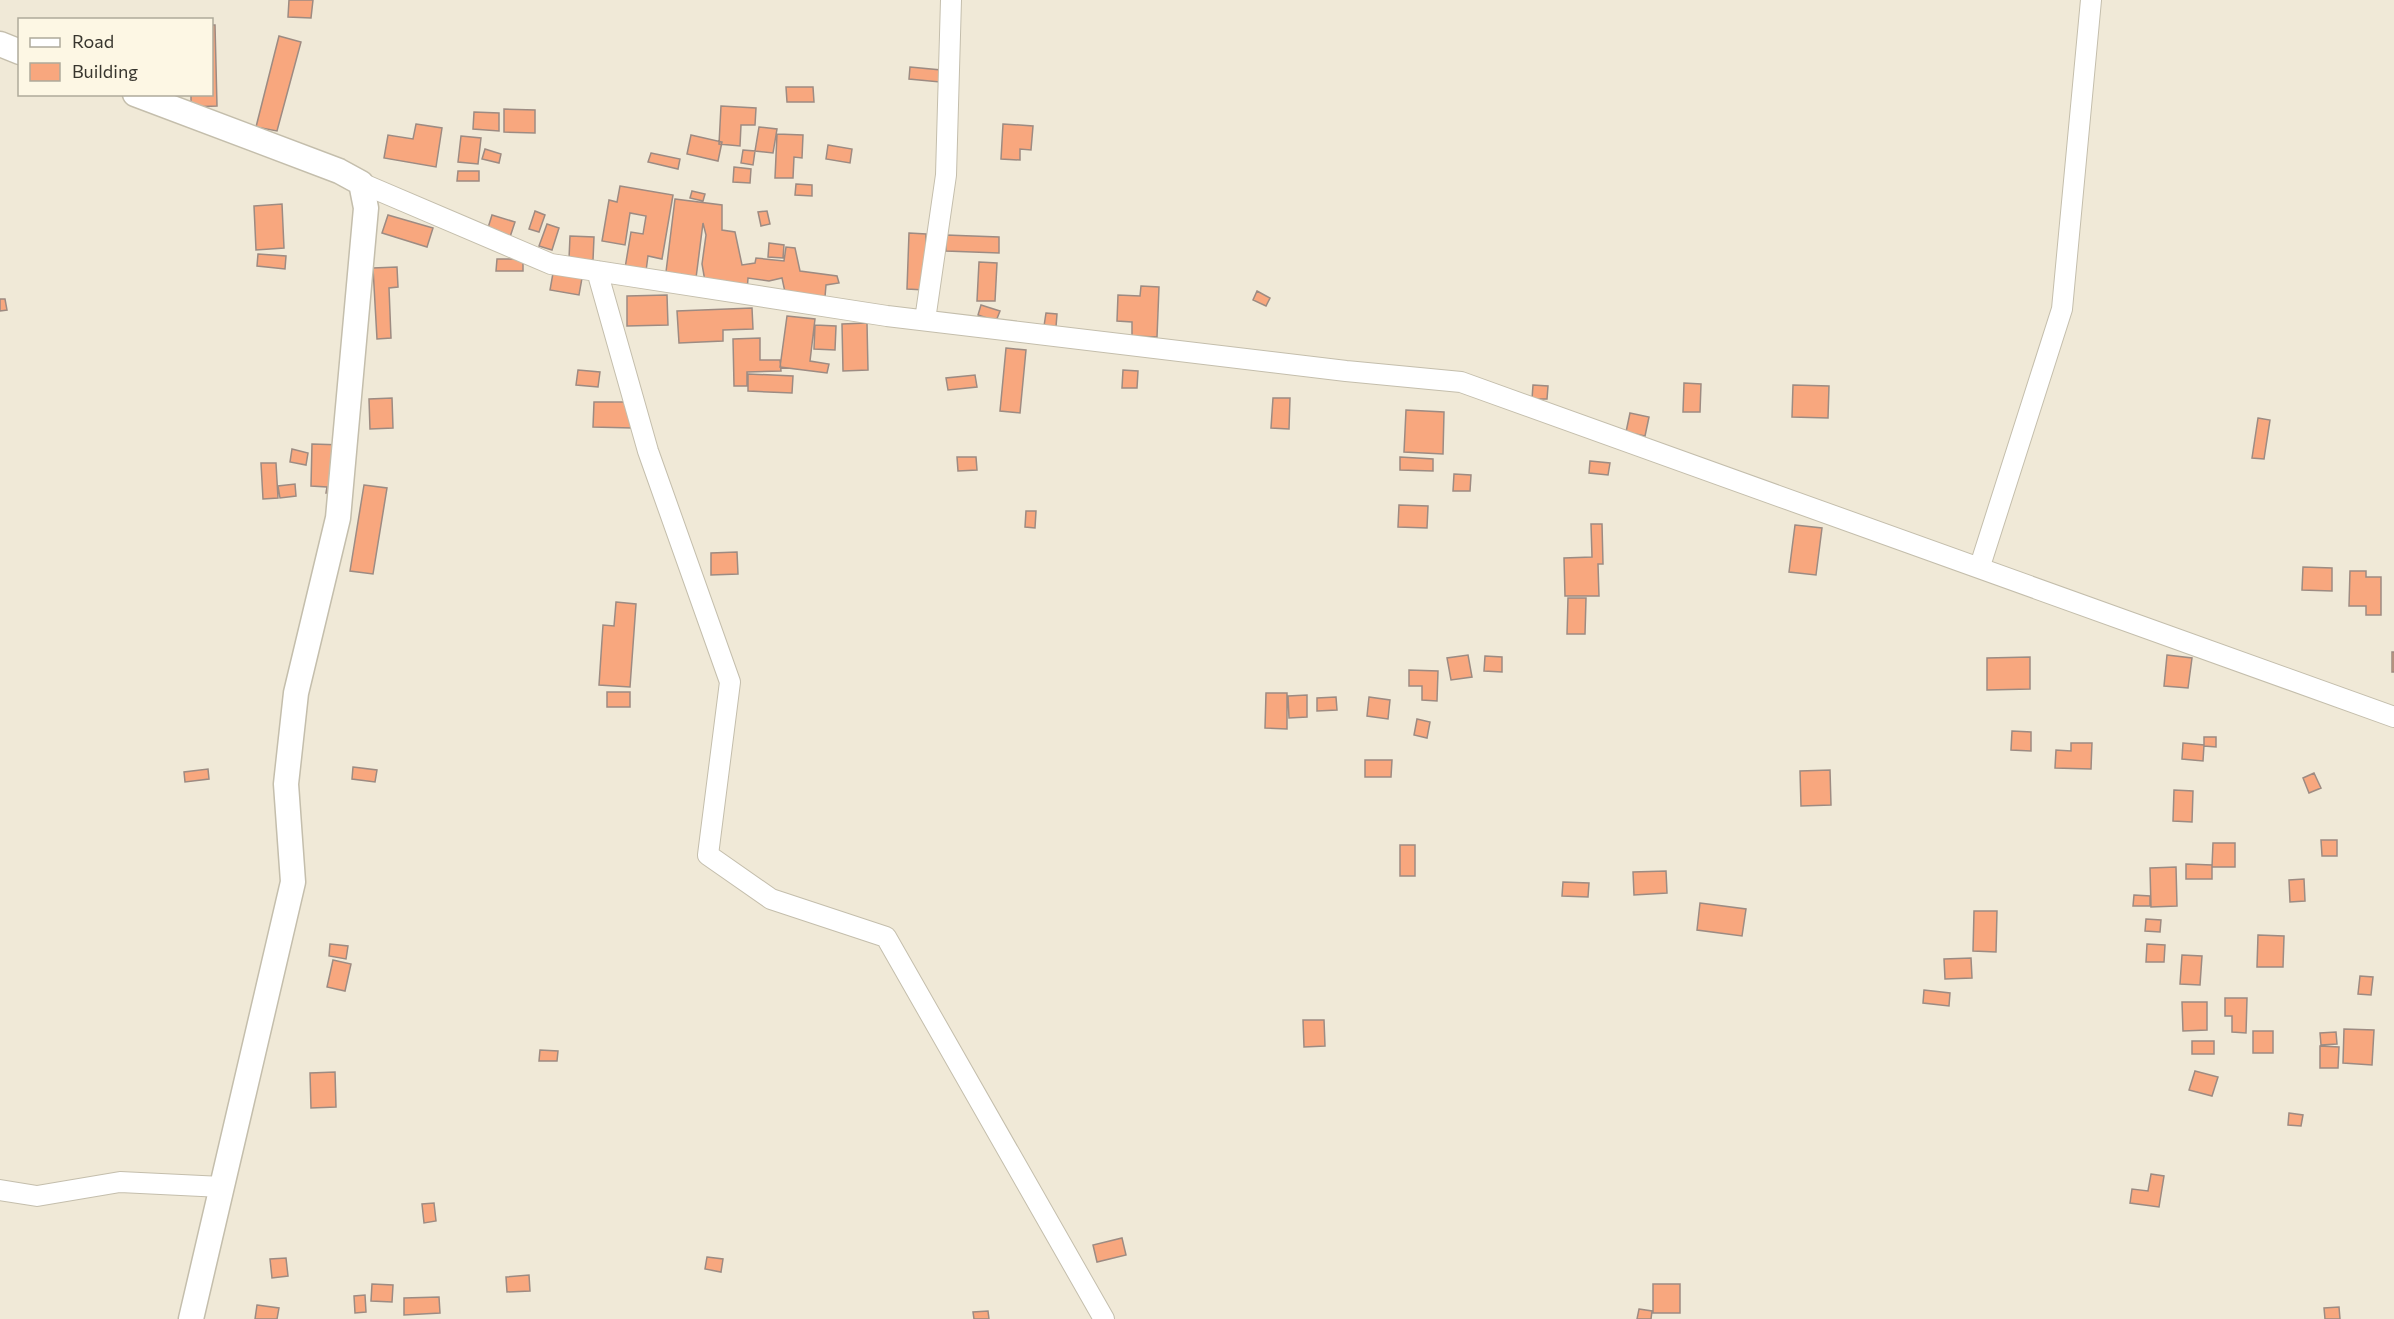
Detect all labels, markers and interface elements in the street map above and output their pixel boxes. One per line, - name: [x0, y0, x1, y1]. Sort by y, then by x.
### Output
- legend: [18, 18, 213, 96]
- text: Road: [72, 30, 114, 52]
- text: Building: [72, 60, 138, 82]

